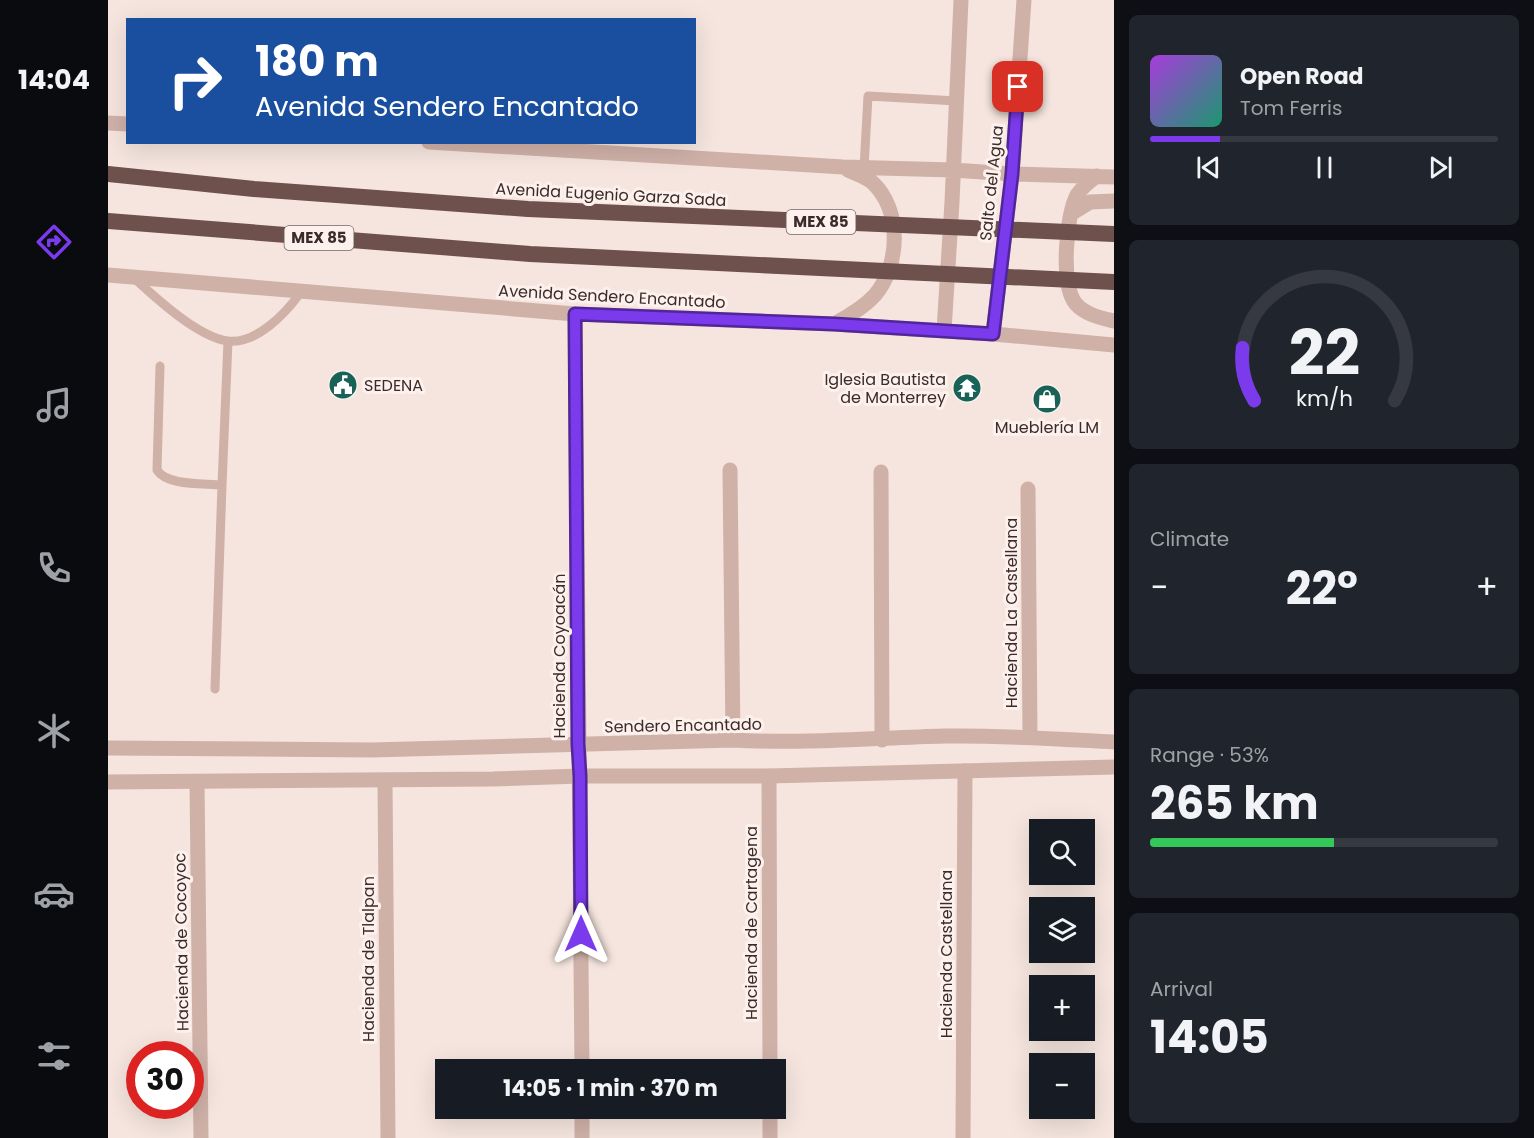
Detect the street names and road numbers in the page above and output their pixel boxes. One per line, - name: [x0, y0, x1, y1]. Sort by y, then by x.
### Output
- street label: Salto del Agua: [974, 124, 1009, 242]
- street label: Avenida Eugenio Garza Sada: [495, 177, 727, 212]
- road number: MEX 85: [786, 210, 856, 234]
- road number: MEX 85: [284, 226, 354, 250]
- street label: Avenida Sendero Encantado: [498, 279, 726, 314]
- street label: Hacienda La Castellana: [1000, 518, 1023, 708]
- street label: Hacienda Coyoacán: [548, 573, 571, 739]
- street label: Sendero Encantado: [604, 713, 762, 738]
- street label: Hacienda de Cartagena: [740, 826, 763, 1020]
- street label: Hacienda de Cocoyoc: [168, 852, 195, 1031]
- street label: Hacienda Castellana: [935, 870, 958, 1038]
- street label: Hacienda de Tlalpan: [357, 876, 380, 1042]

